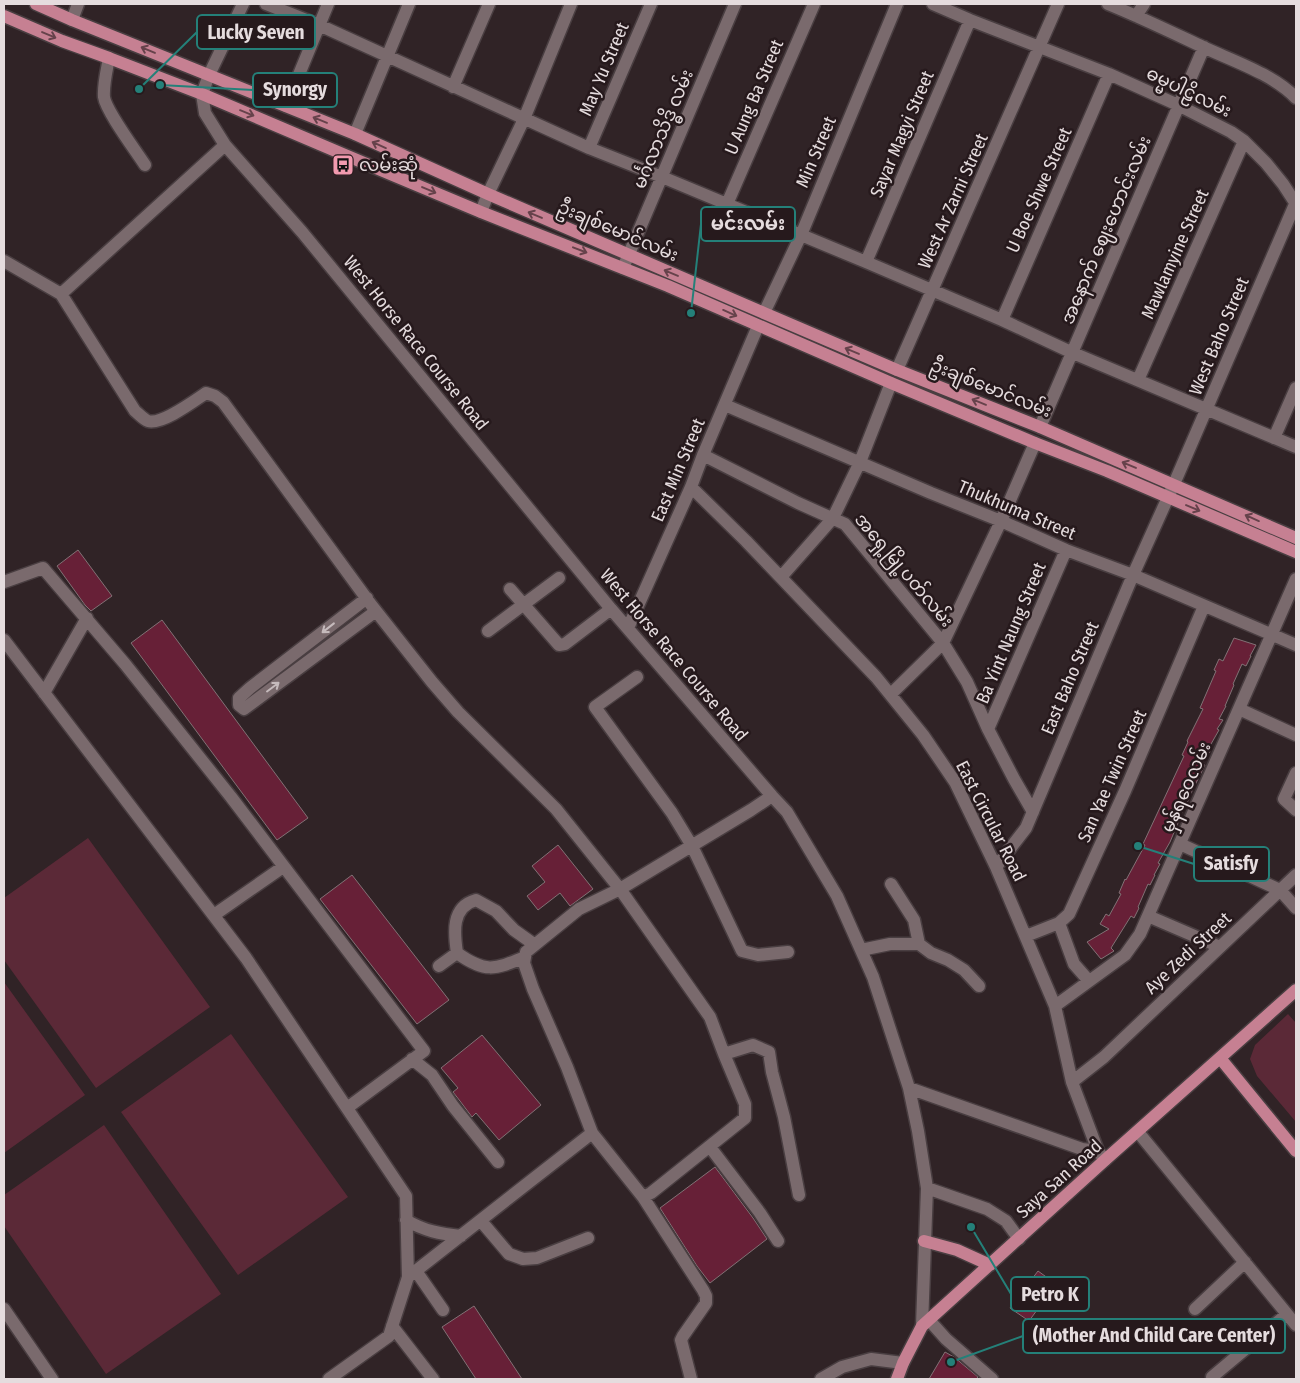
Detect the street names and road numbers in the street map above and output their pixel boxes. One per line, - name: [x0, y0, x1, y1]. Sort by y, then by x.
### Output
- street label: May Yu Street: [574, 19, 634, 119]
- street label: U Aung Ba Street: [720, 36, 788, 158]
- street label: ဓမ္မပါဠိလမ်း: [1141, 59, 1236, 126]
- street label: မင်္ဂလာသိဒ္ဓိ လမ်း: [625, 65, 702, 194]
- street label: Sayar Magyi Street: [865, 67, 939, 201]
- street label: Min Street: [791, 113, 841, 191]
- street label: U Boe Shwe Street: [1002, 124, 1077, 256]
- street label: West Ar Zarni Street: [913, 130, 993, 272]
- street label: အနောက် ဈေးဟောင်းလမ်း: [1054, 132, 1159, 329]
- street label: Mawlamyine Street: [1136, 185, 1214, 322]
- street label: ဦးချစ်မောင်လမ်း: [553, 194, 682, 270]
- street label: West Horse Race Course Road: [339, 251, 493, 435]
- street label: West Baho Street: [1184, 274, 1254, 398]
- street label: ဦးချစ်မောင်လမ်း: [926, 352, 1056, 426]
- street label: East Min Street: [646, 415, 710, 525]
- street label: Thukhuma Street: [955, 475, 1079, 545]
- street label: အရှေ့မြို့ပတ်လမ်း: [847, 507, 960, 634]
- street label: Ba Yint Naung Street: [971, 559, 1051, 707]
- street label: West Horse Race Course Road: [596, 564, 752, 746]
- street label: East Baho Street: [1036, 618, 1104, 738]
- street label: San Yae Twin Street: [1073, 706, 1151, 846]
- street label: မှန်ရဝေလမ်း: [1154, 738, 1219, 837]
- street label: East Circular Road: [951, 757, 1031, 885]
- street label: Aye Zedi Street: [1140, 907, 1236, 999]
- street label: Saya San Road: [1012, 1135, 1106, 1223]

